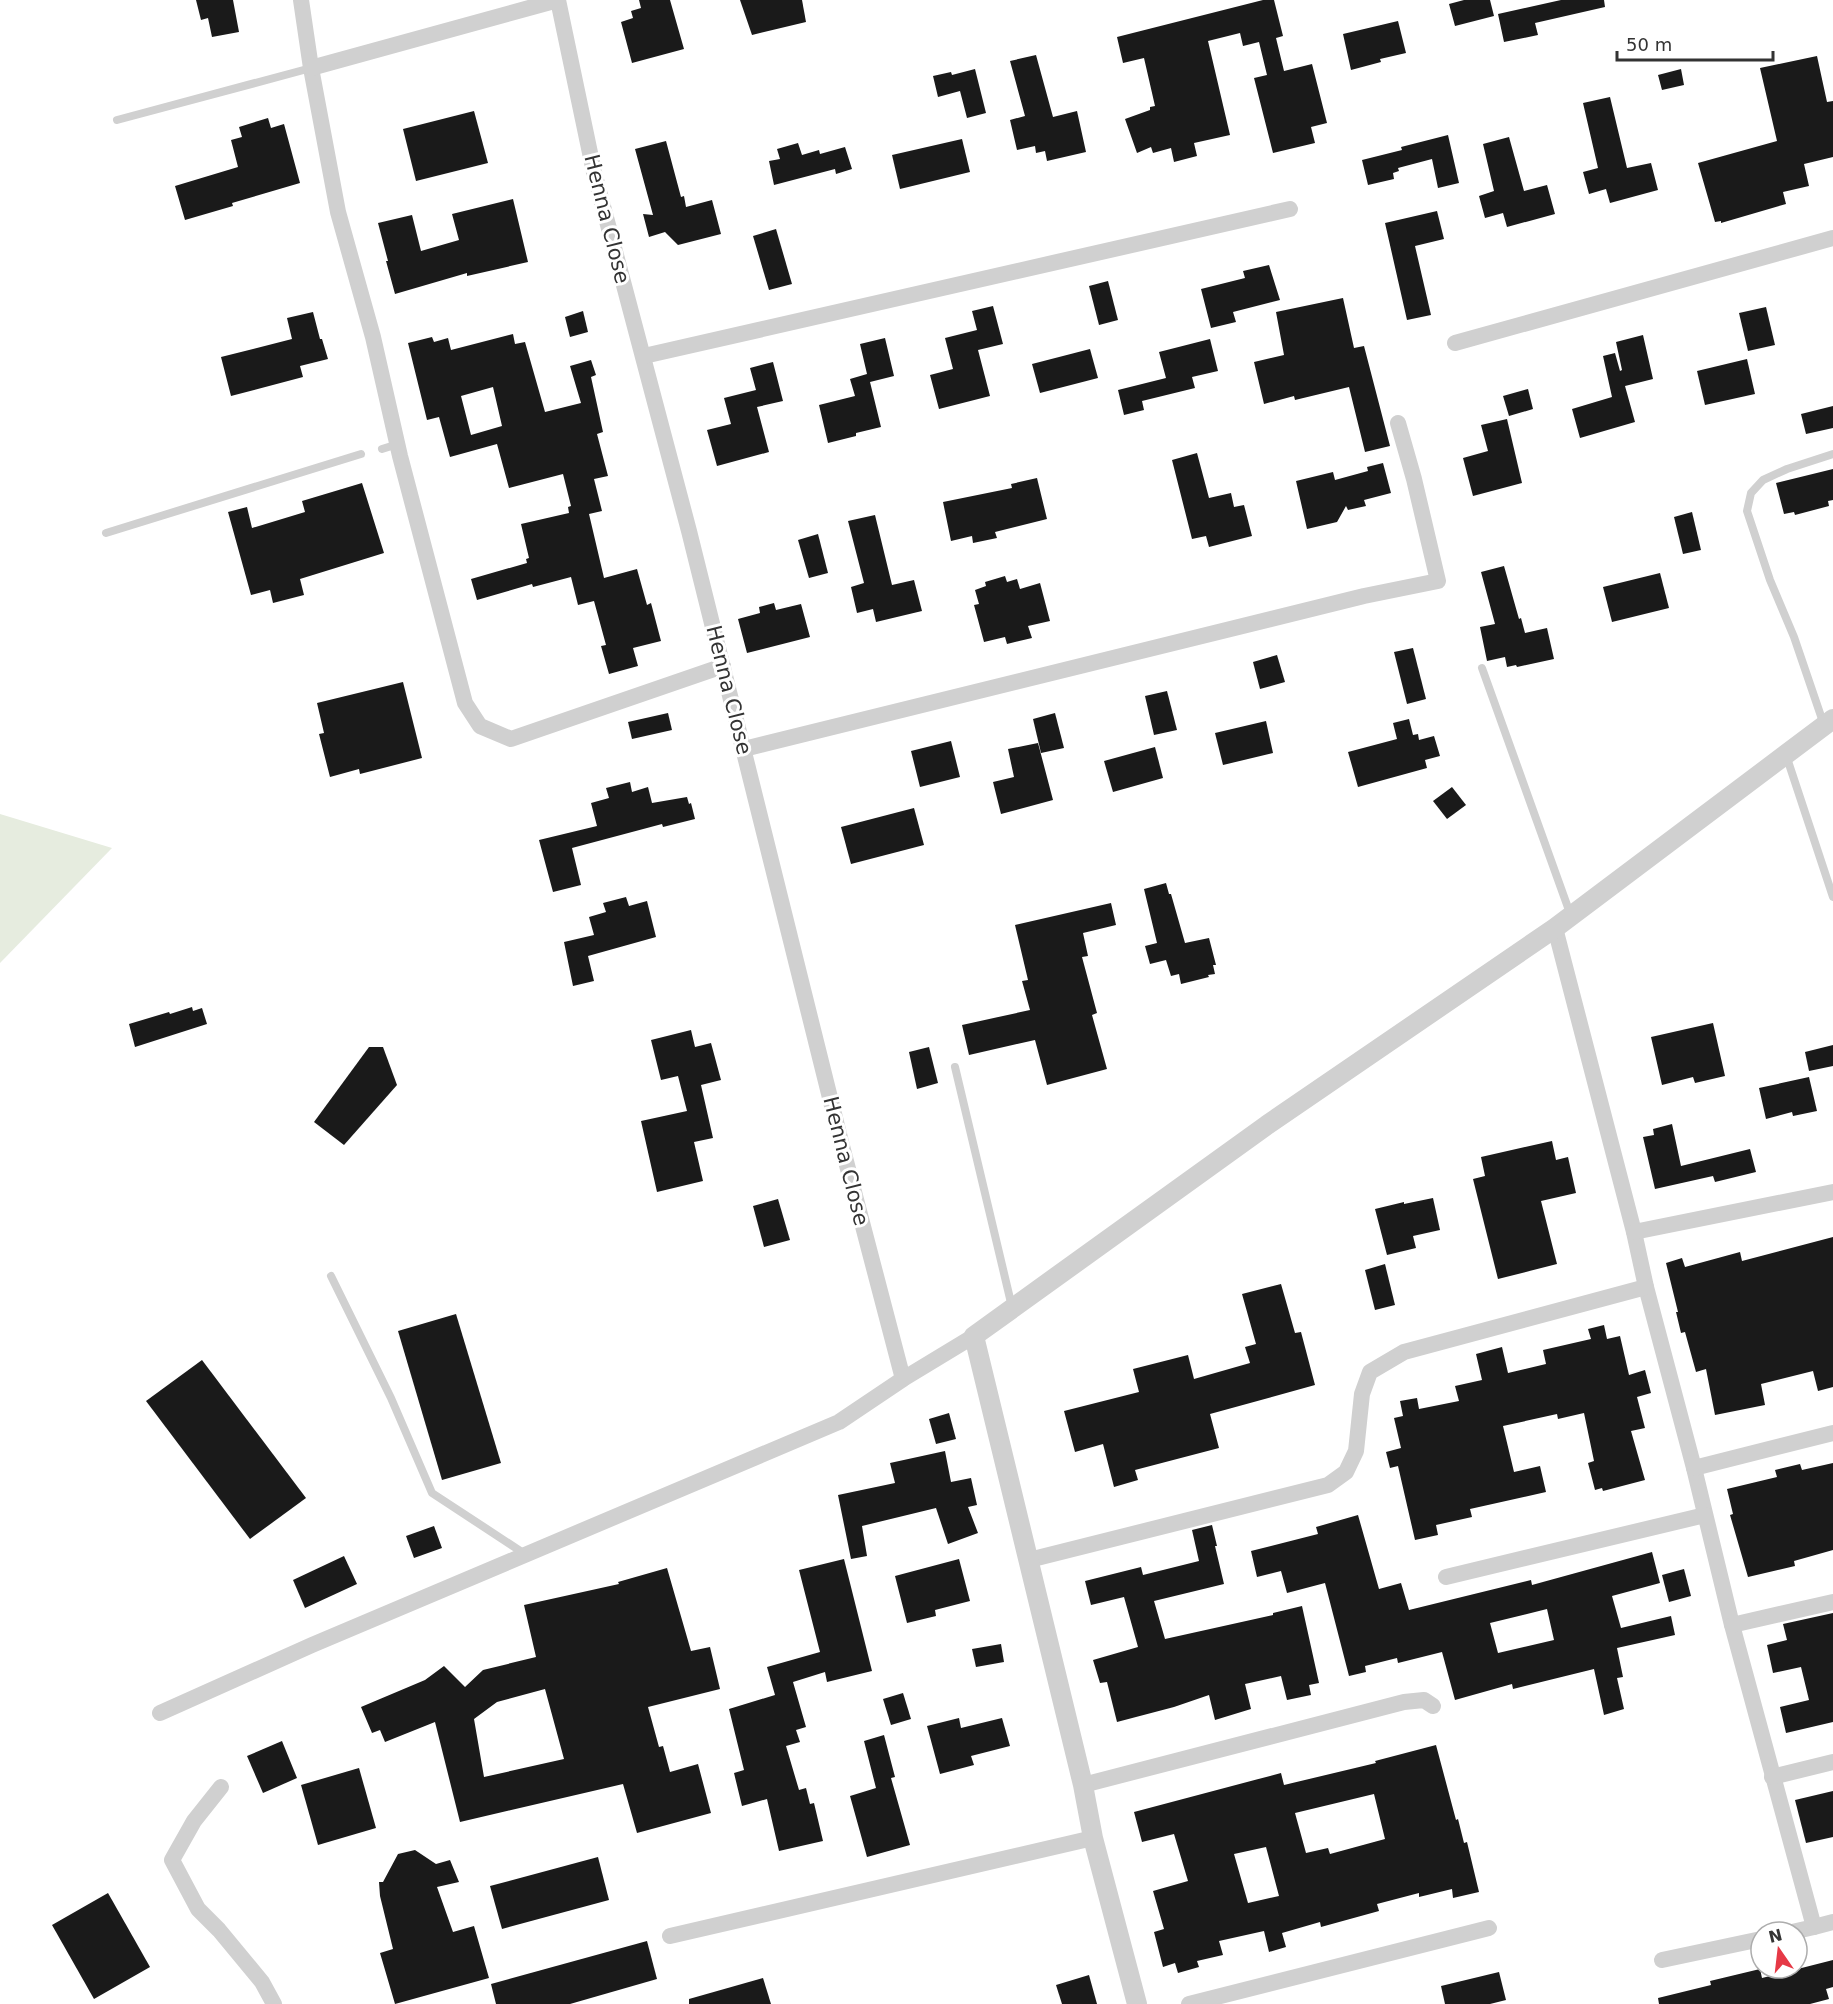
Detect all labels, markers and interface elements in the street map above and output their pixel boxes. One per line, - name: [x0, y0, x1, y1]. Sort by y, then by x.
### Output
- scale bar: [1617, 24, 1773, 62]
- text: 50 m: [1626, 34, 1672, 55]
- street label: Henna Close: [579, 152, 635, 286]
- street label: Henna Close: [701, 623, 757, 757]
- street label: Henna Close: [818, 1094, 874, 1228]
- north arrow: [1749, 1920, 1809, 1980]
- text: N: [1767, 1925, 1784, 1947]

